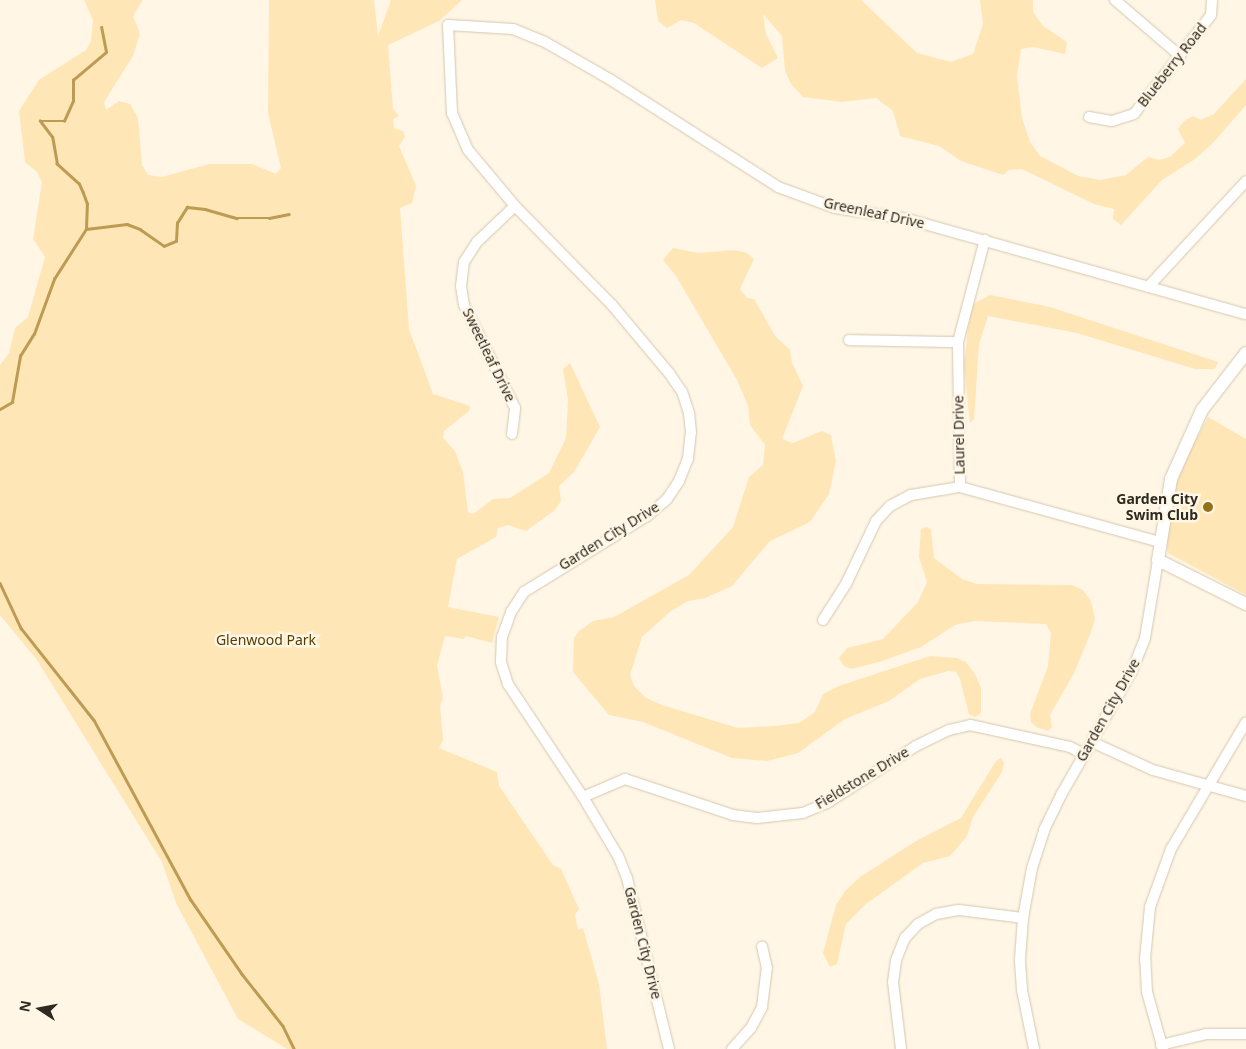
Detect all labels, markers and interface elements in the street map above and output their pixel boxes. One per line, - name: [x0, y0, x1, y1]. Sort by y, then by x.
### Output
- street label: Blueberry Road: [1134, 20, 1210, 110]
- street label: Greenleaf Drive: [822, 194, 926, 232]
- street label: Sweetleaf Drive: [459, 305, 519, 405]
- street label: Laurel Drive: [950, 395, 968, 475]
- place label: Garden City Swim Club: [1116, 491, 1198, 524]
- street label: Garden City Drive: [556, 498, 662, 574]
- marker: Garden City Swim Club: [1202, 501, 1214, 513]
- park label: Glenwood Park: [216, 632, 316, 648]
- street label: Garden City Drive: [1073, 656, 1143, 764]
- street label: Fieldstone Drive: [812, 743, 912, 813]
- street label: Garden City Drive: [621, 885, 665, 1001]
- north arrow: [15, 984, 65, 1034]
- text: N: [14, 999, 35, 1013]

